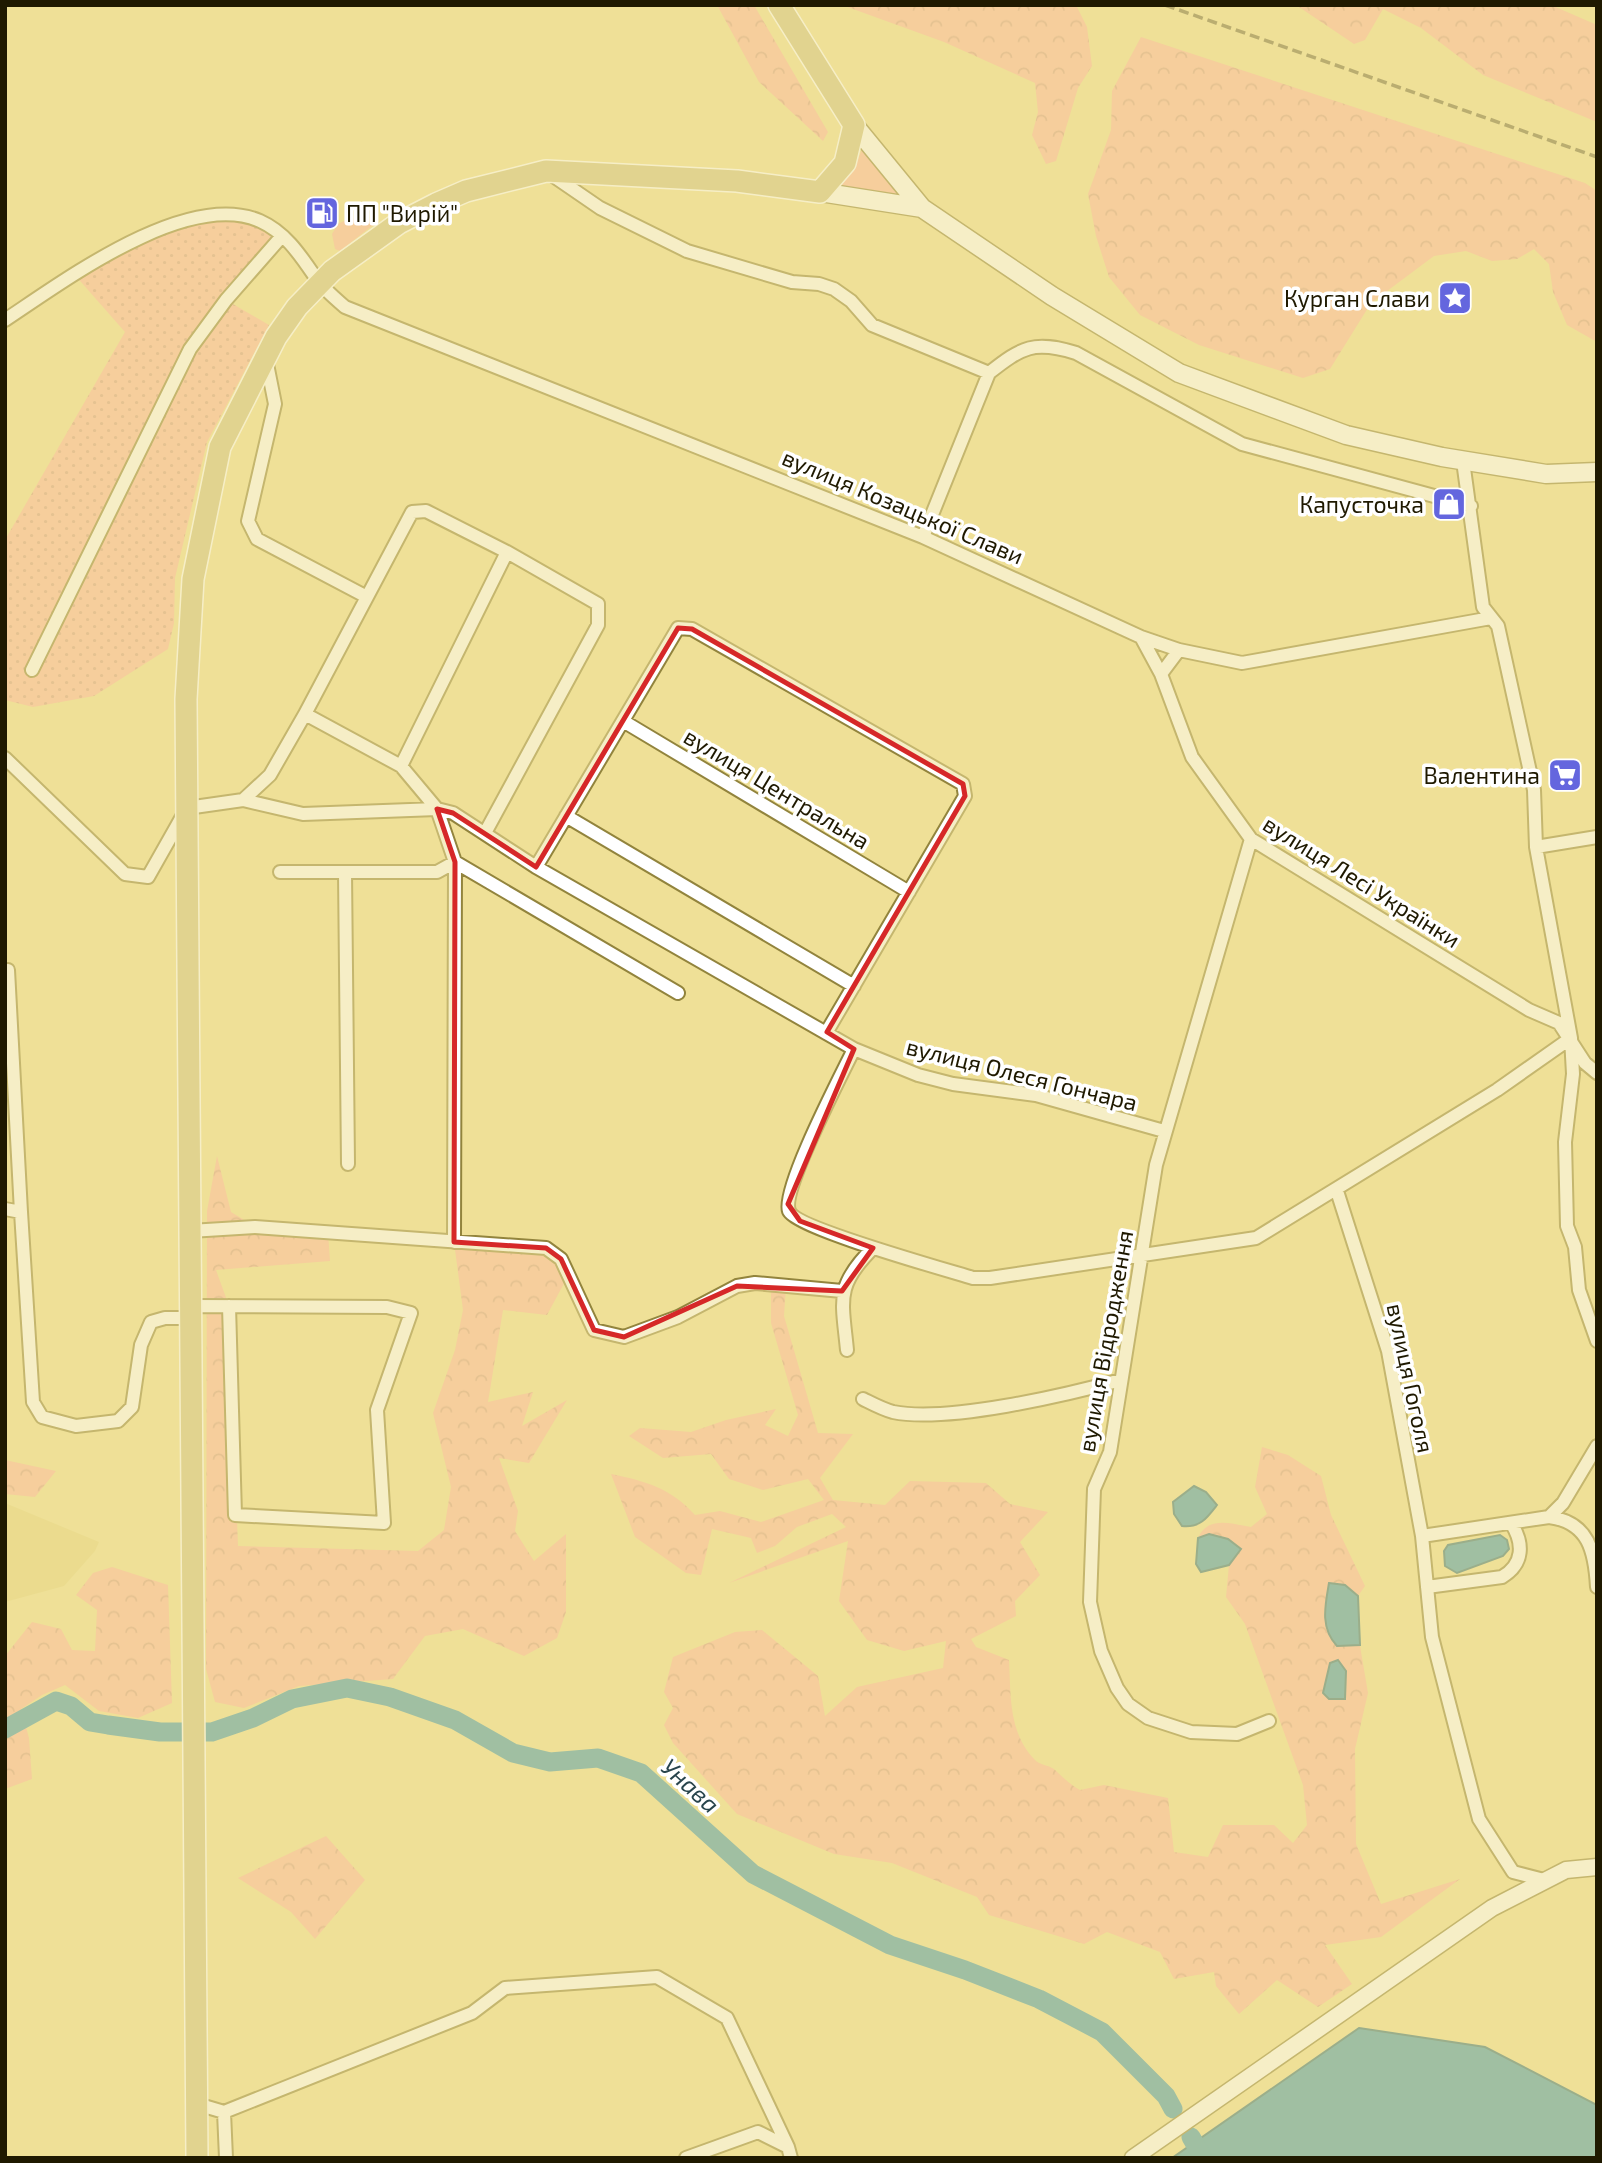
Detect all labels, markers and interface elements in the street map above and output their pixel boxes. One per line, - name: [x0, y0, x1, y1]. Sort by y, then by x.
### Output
- fuel station icon: ПП "Вирій": [303, 194, 341, 232]
- place label: ПП "Вирій": [346, 199, 458, 227]
- place icon: Курган Слави: [1436, 279, 1474, 317]
- place label: Курган Слави: [1284, 284, 1430, 313]
- street label: вулиця Козацької Слави: [778, 442, 1028, 570]
- shop icon: Капусточка: [1430, 485, 1468, 523]
- place label: Капусточка: [1299, 490, 1424, 519]
- street label: вулиця Центральна: [679, 721, 875, 855]
- supermarket icon: Валентина: [1546, 756, 1584, 794]
- place label: Валентина: [1423, 761, 1540, 789]
- street label: вулиця Лесі Українки: [1258, 809, 1466, 954]
- street label: вулиця Олеся Гончара: [903, 1032, 1140, 1117]
- street label: вулиця Відродження: [1072, 1228, 1139, 1454]
- street label: вулиця Гоголя: [1381, 1301, 1440, 1455]
- water label: Унава: [656, 1752, 726, 1818]

